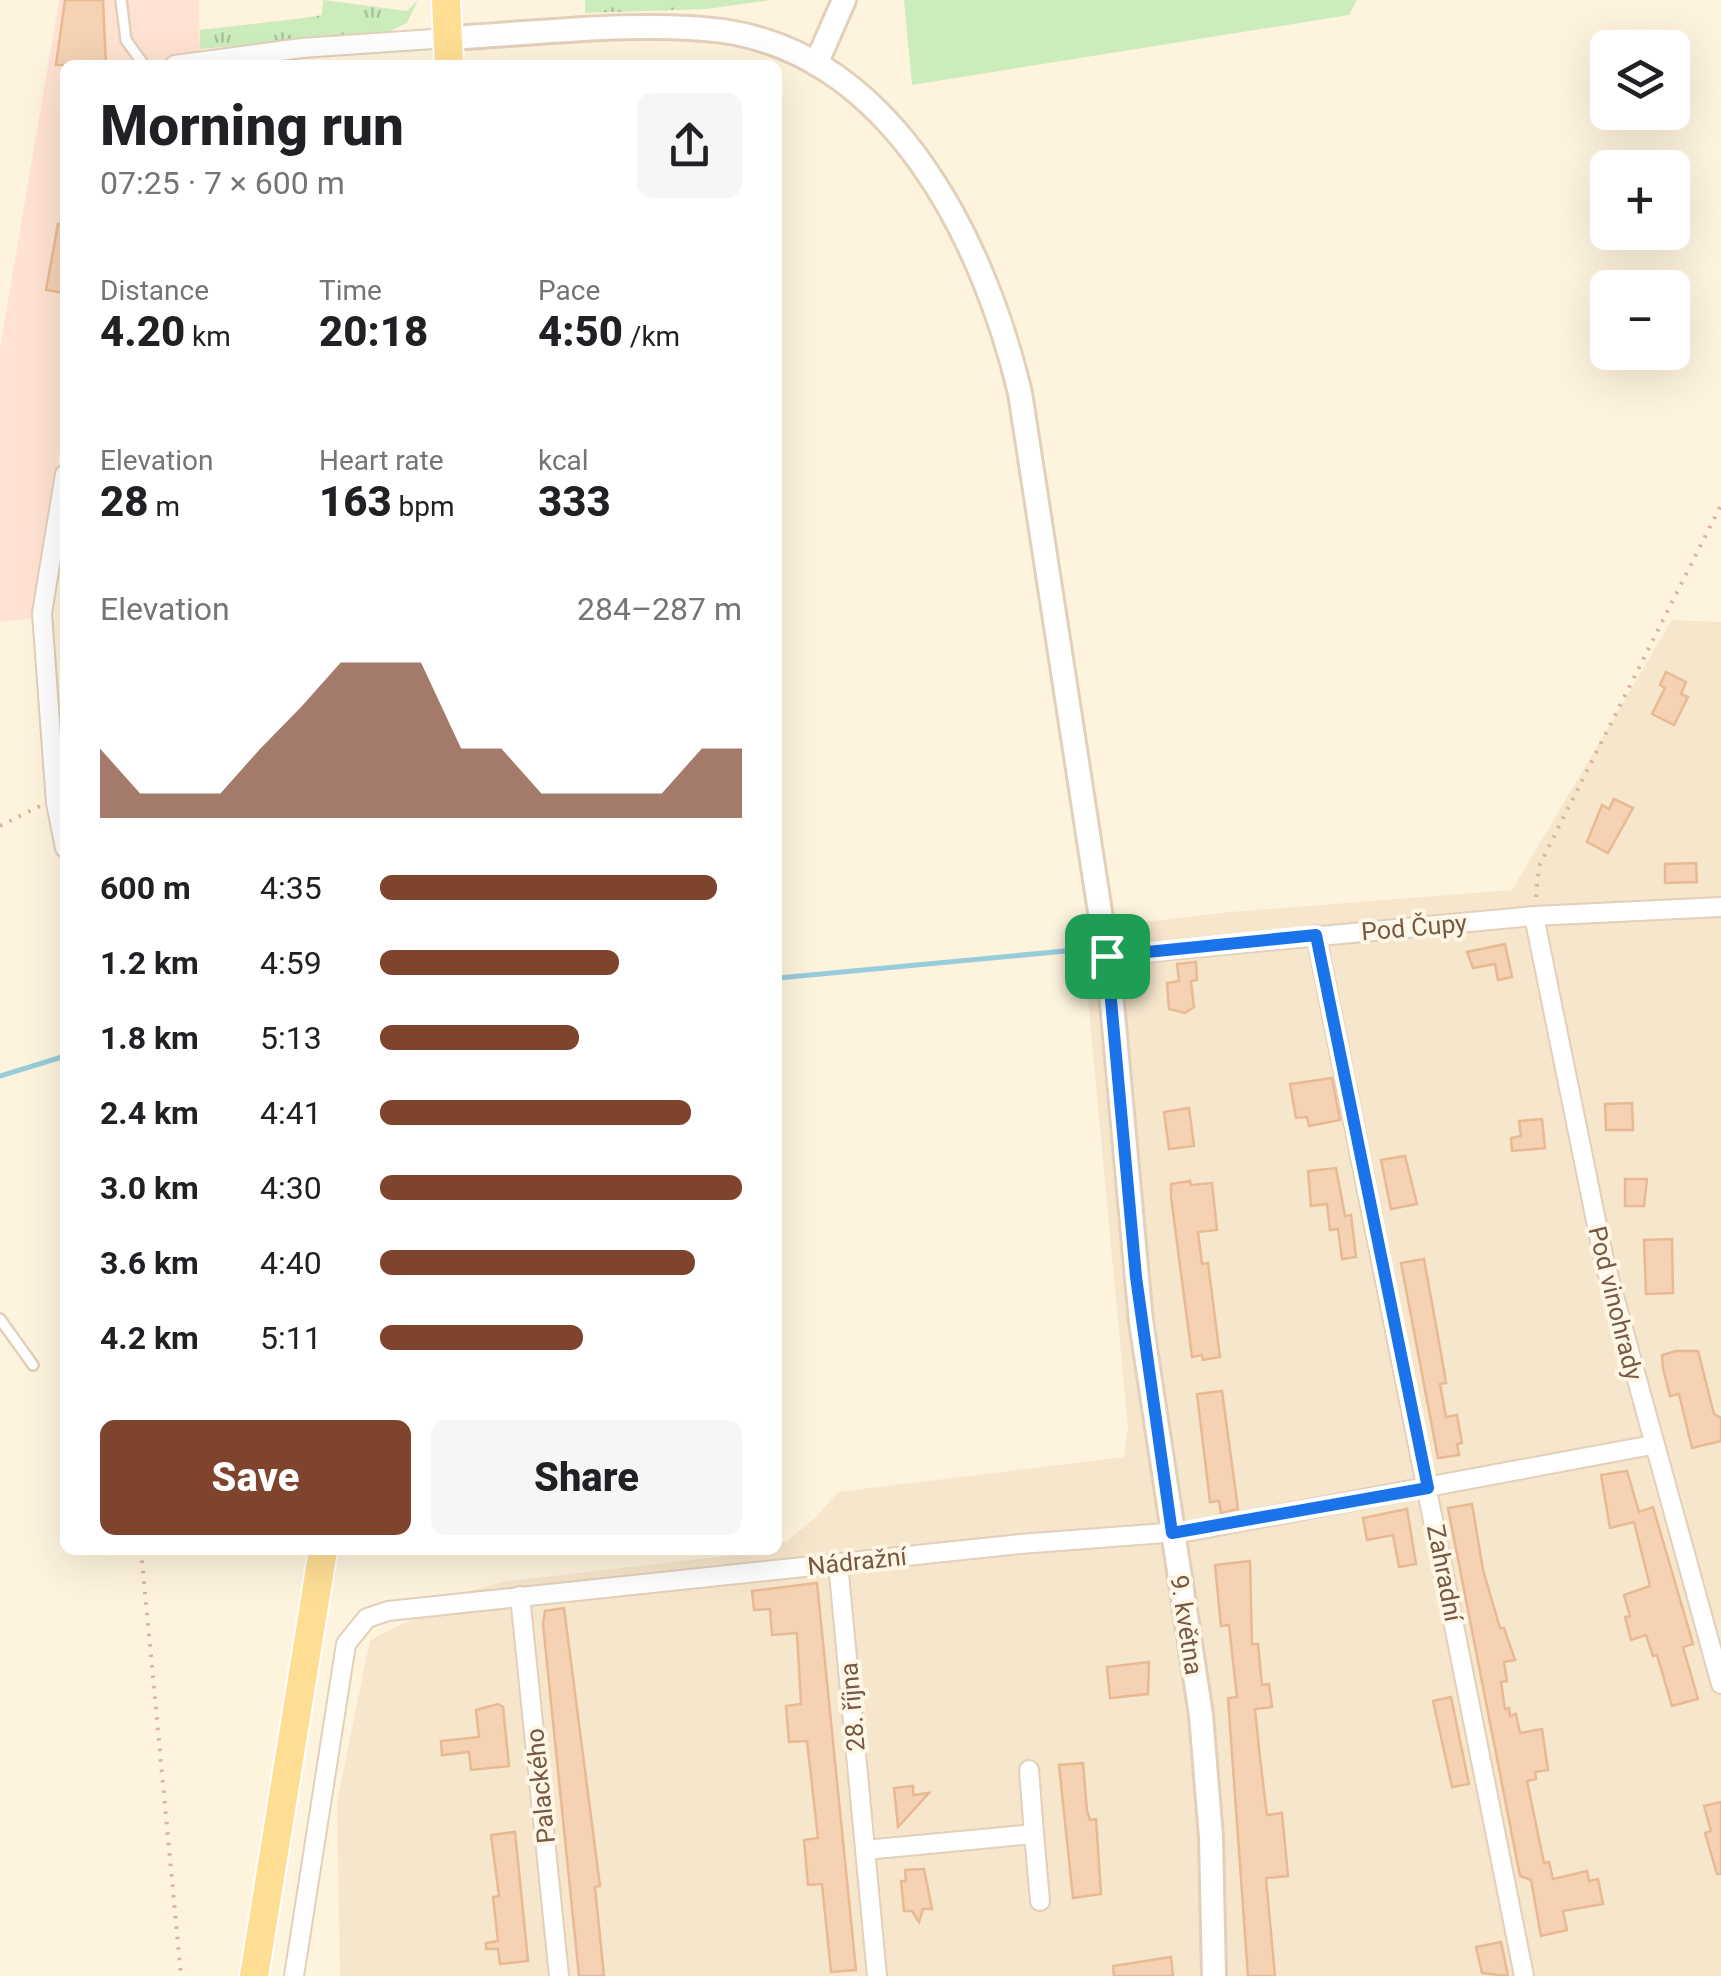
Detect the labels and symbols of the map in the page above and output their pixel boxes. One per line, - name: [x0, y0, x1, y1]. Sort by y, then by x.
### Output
- street label: Pod Čupy: [1360, 907, 1468, 947]
- pin: [1065, 914, 1150, 999]
- street label: Pod vinohrady: [1582, 1223, 1649, 1383]
- street label: Zahradní: [1421, 1522, 1468, 1625]
- street label: Nádražní: [806, 1542, 909, 1581]
- street label: 9. května: [1164, 1573, 1209, 1677]
- street label: 28. října: [834, 1661, 871, 1753]
- street label: Palackého: [520, 1727, 561, 1845]

